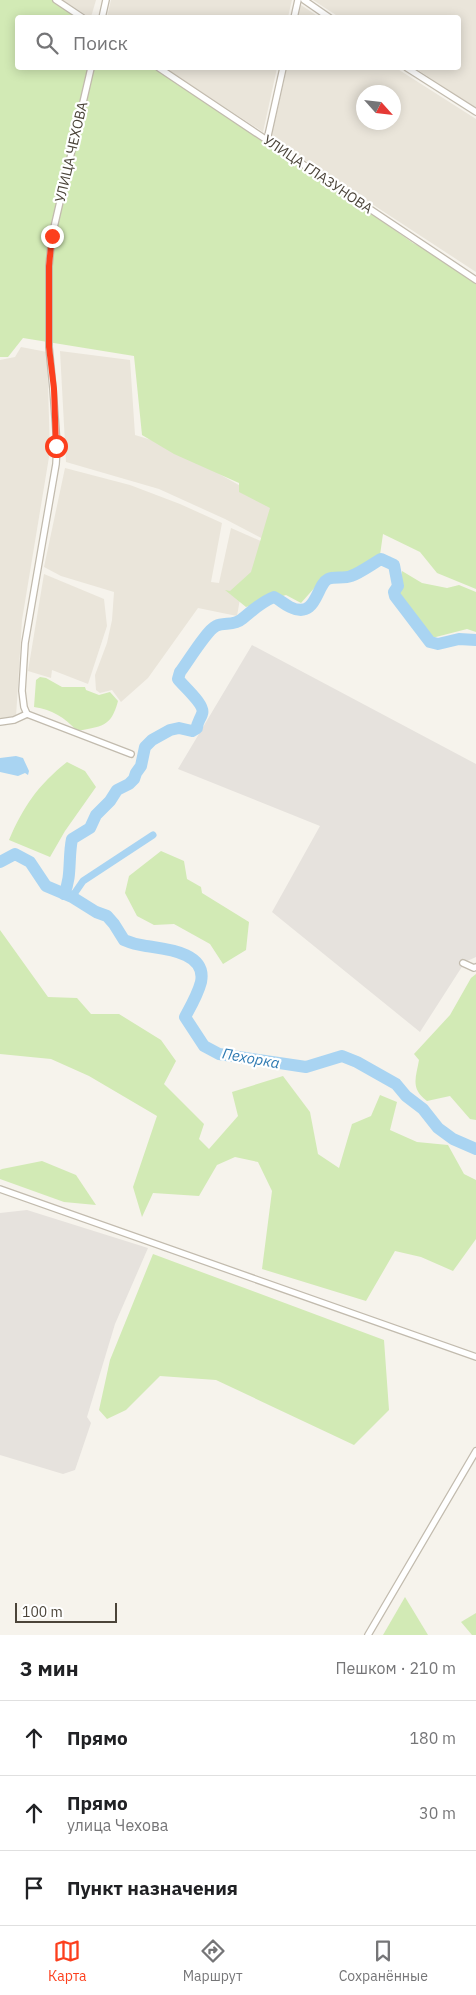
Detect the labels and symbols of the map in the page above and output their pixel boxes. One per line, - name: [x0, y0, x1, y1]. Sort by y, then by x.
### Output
- north arrow: [356, 85, 401, 130]
- street label: УЛИЦА ЧЕХОВА: [51, 100, 91, 204]
- street label: УЛИЦА ГЛАЗУНОВА: [260, 131, 376, 217]
- route end: [41, 225, 64, 248]
- route start: [45, 435, 68, 458]
- water label: Пехорка: [221, 1044, 282, 1072]
- scale bar: [15, 1600, 118, 1623]

